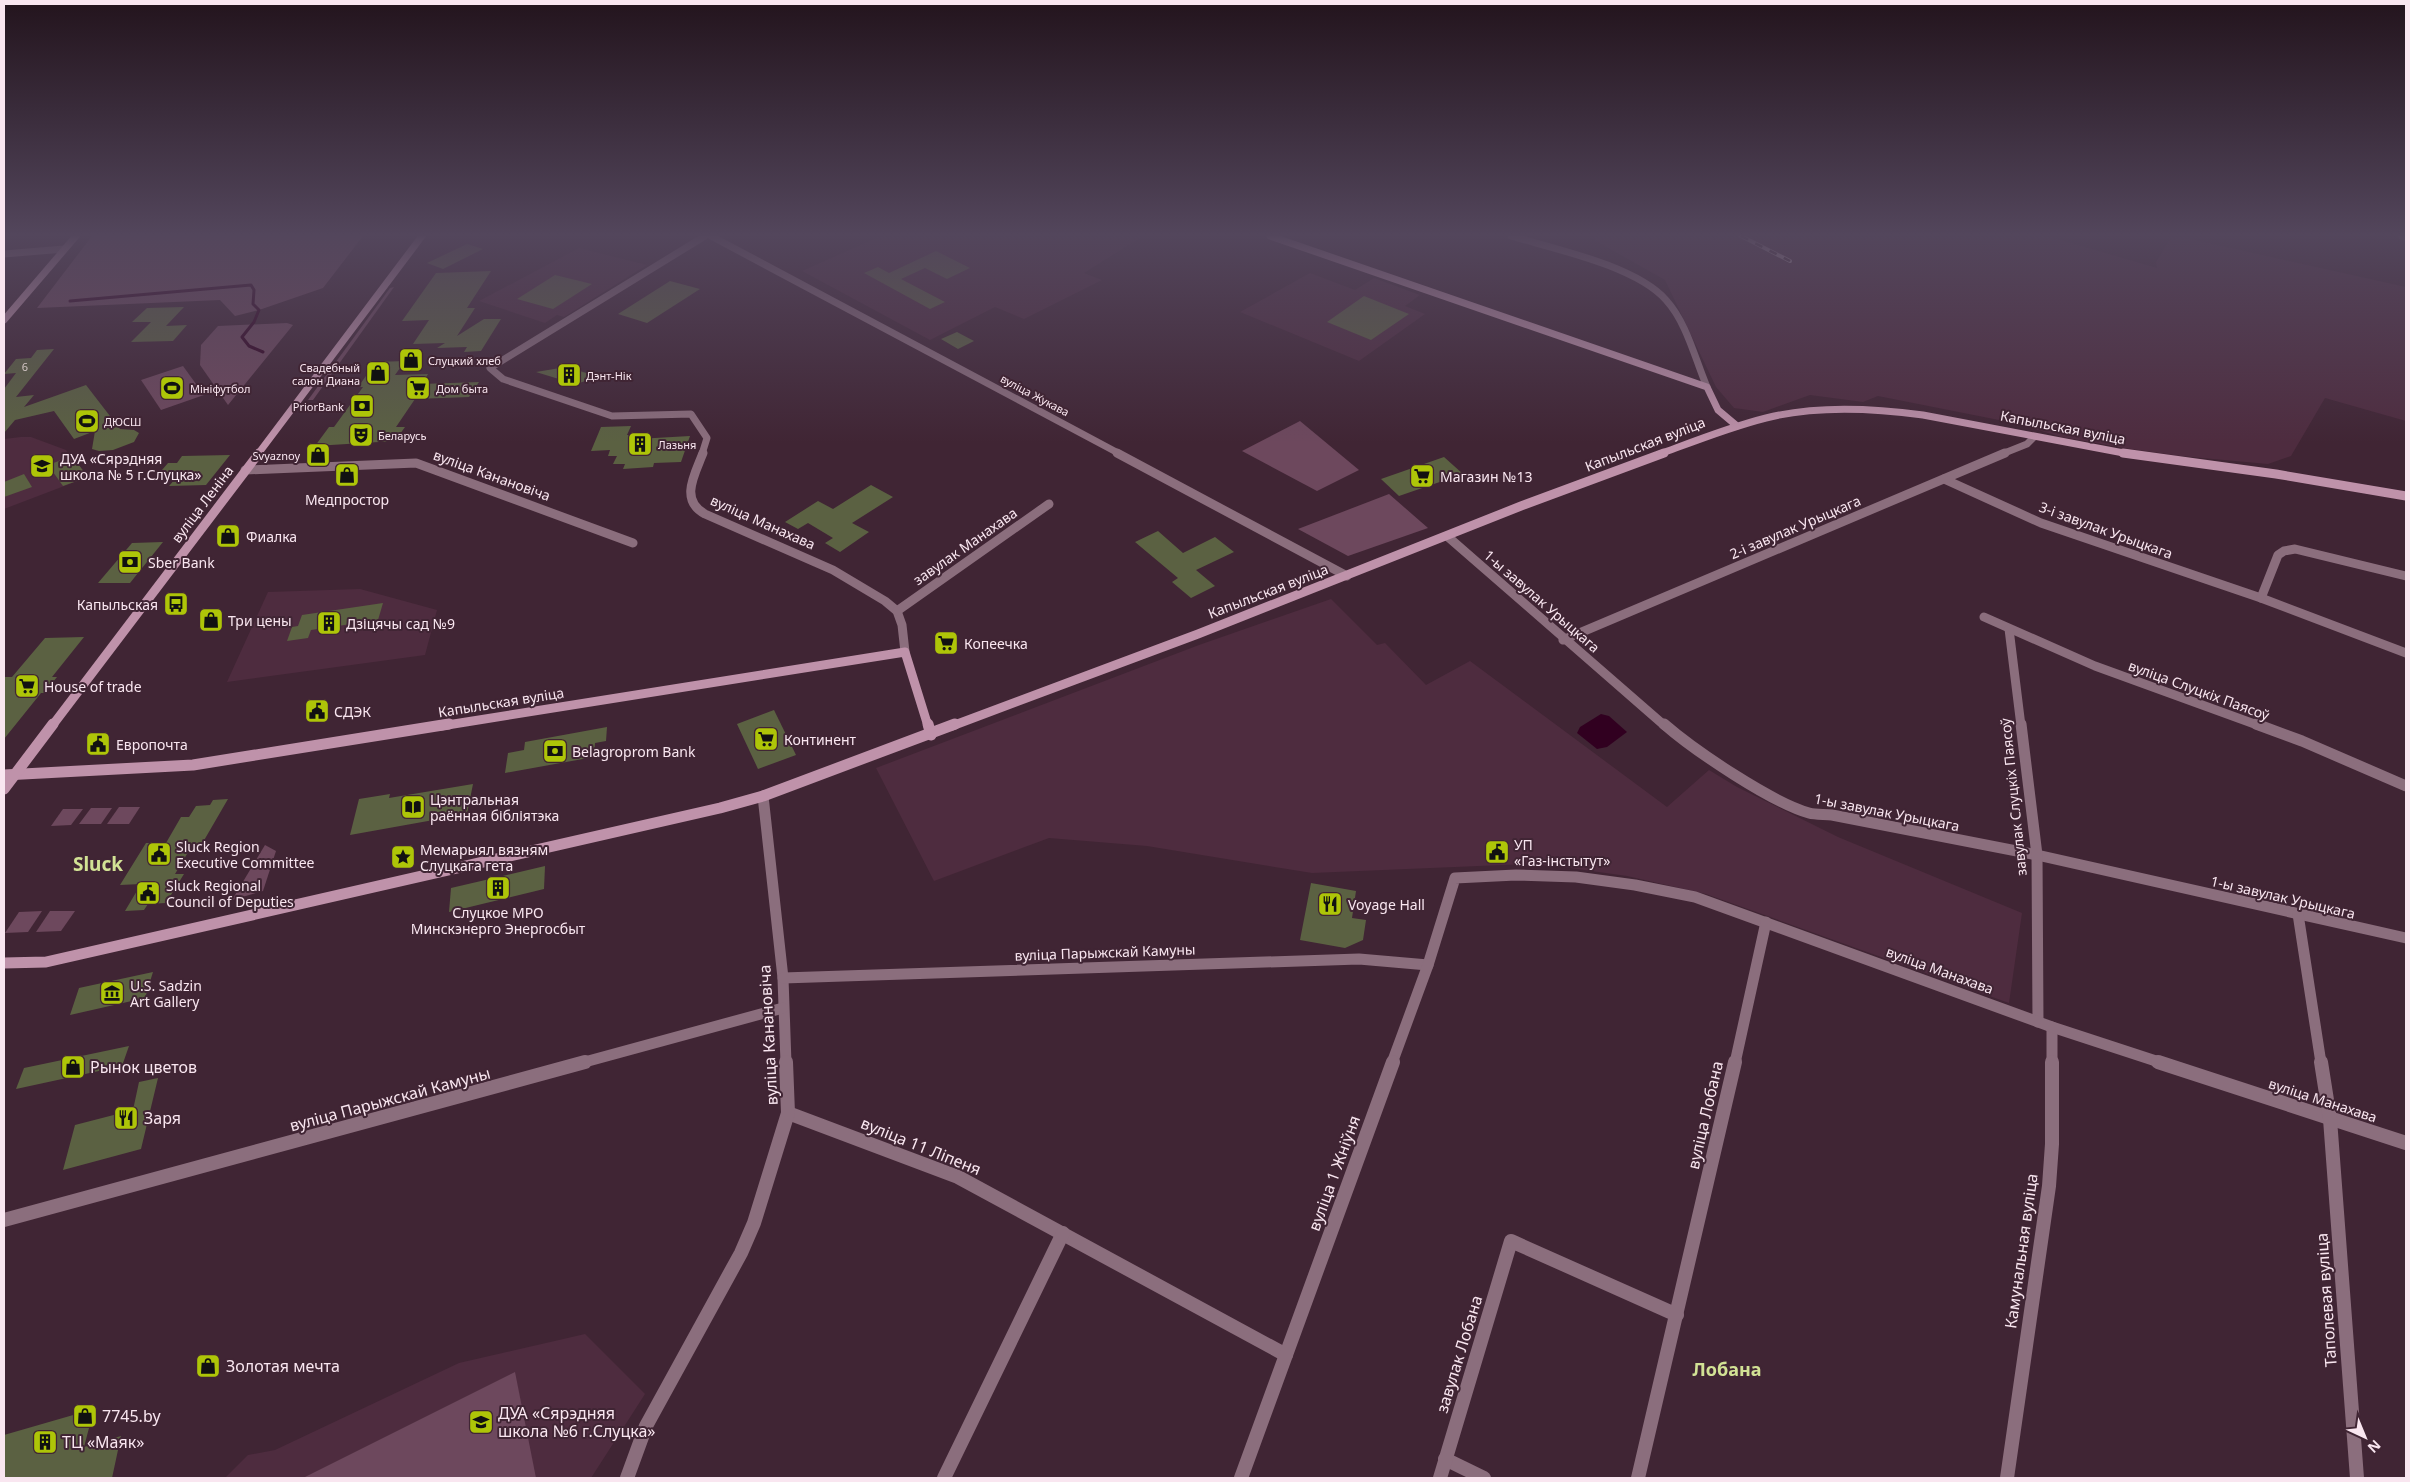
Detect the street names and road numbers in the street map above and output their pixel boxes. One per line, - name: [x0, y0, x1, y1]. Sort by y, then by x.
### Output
- street label: вуліца Жукава: [998, 371, 1072, 419]
- street label: Капыльская вуліца: [1999, 406, 2127, 448]
- street label: Капыльская вуліца: [1582, 412, 1708, 476]
- street label: вуліца Канановіча: [431, 445, 553, 505]
- street label: вуліца Леніна: [167, 462, 237, 546]
- street label: вуліца Манахава: [708, 490, 818, 554]
- street label: 2-і завулак Урыцкага: [1727, 491, 1863, 563]
- street label: 3-і завулак Урыцкага: [2037, 497, 2175, 563]
- street label: завулак Манахава: [909, 503, 1021, 589]
- street label: 1-ы завулак Урыцкага: [1480, 545, 1604, 657]
- street label: Капыльская вуліца: [1205, 559, 1331, 623]
- street label: вуліца Слуцкіх Паясоў: [2126, 656, 2273, 725]
- street label: Капыльская вуліца: [437, 683, 565, 721]
- street label: завулак Слуцкіх Паясоў: [1995, 716, 2031, 877]
- street label: 1-ы завулак Урыцкага: [1813, 789, 1961, 835]
- street label: 1-ы завулак Урыцкага: [2209, 871, 2357, 923]
- street label: вуліца Парыжскай Камуны: [1014, 939, 1196, 965]
- street label: вуліца Манахава: [1884, 942, 1996, 998]
- street label: вуліца Канановіча: [753, 964, 783, 1106]
- street label: вуліца Лобана: [1682, 1059, 1728, 1171]
- street label: вуліца Парыжскай Камуны: [287, 1062, 493, 1136]
- street label: вуліца Манахава: [2266, 1074, 2380, 1126]
- street label: вуліца 11 Ліпеня: [858, 1112, 984, 1180]
- street label: вуліца 1 Жніўня: [1303, 1112, 1365, 1234]
- street label: Камунальная вуліца: [1999, 1172, 2043, 1330]
- street label: Таполевая вуліца: [2310, 1232, 2342, 1368]
- street label: завулак Лобана: [1431, 1293, 1487, 1415]

